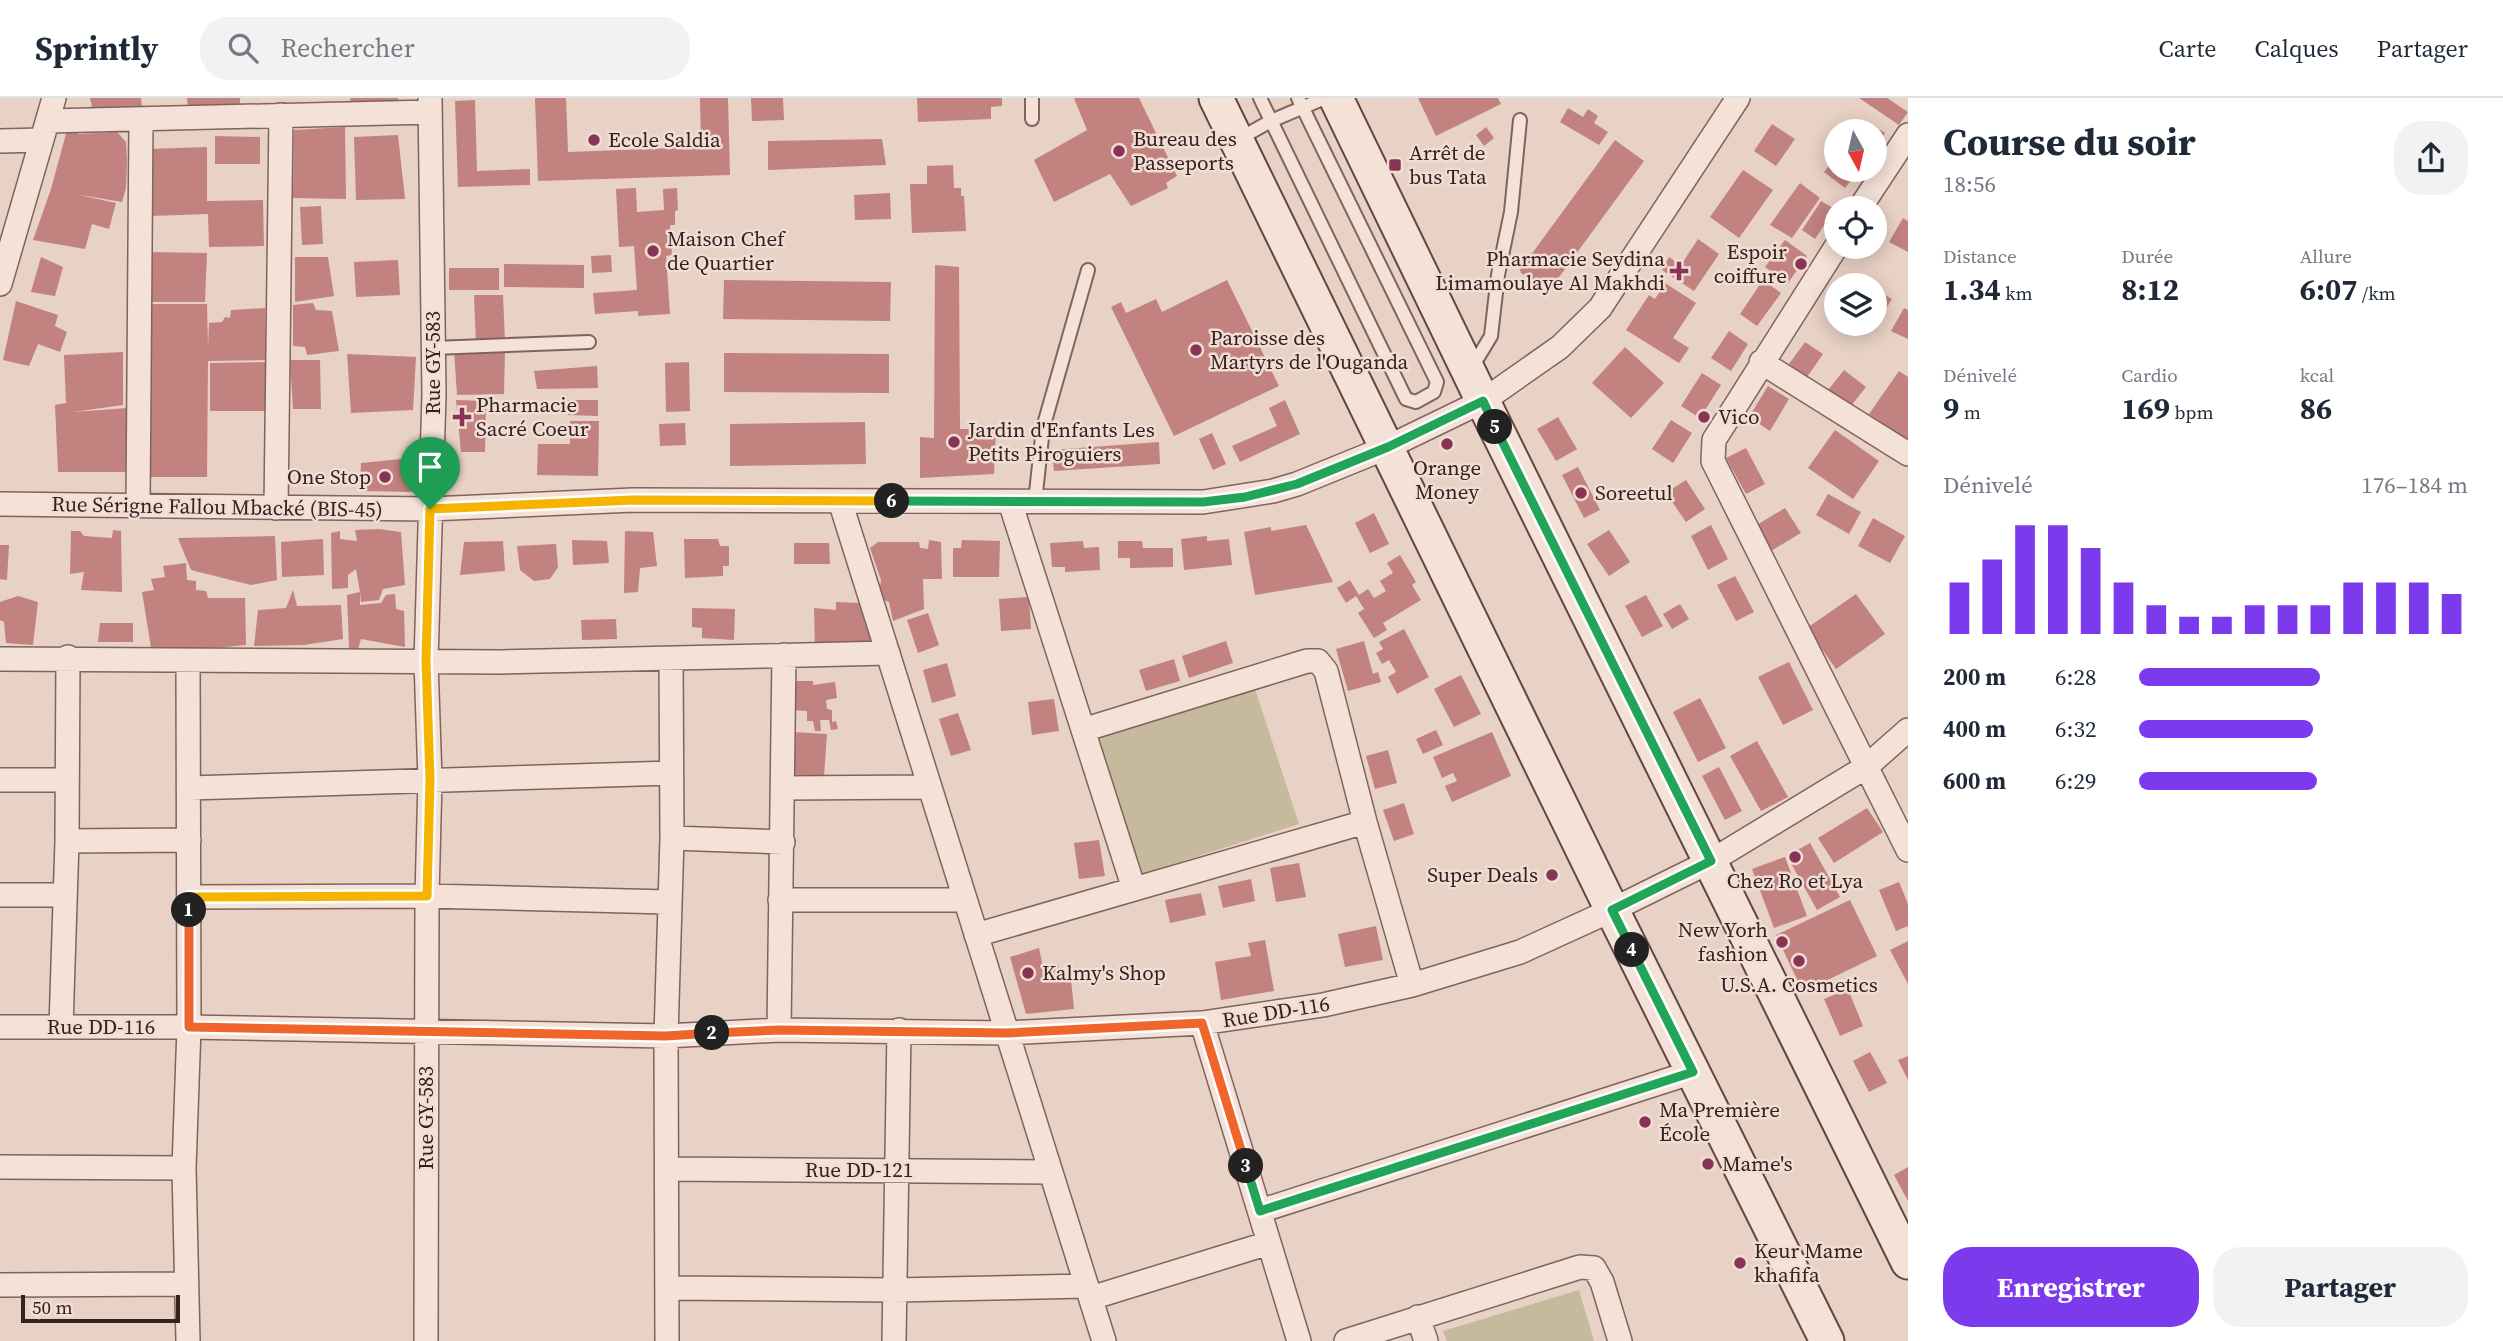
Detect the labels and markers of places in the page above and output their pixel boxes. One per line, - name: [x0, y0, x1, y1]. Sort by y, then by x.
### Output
- place label: Bureau des Passeports: [1133, 124, 1237, 177]
- place label: Ecole Saldia: [608, 125, 721, 154]
- marker: Ecole Saldia: [586, 132, 602, 148]
- place label: Arrêt de bus Tata: [1409, 138, 1487, 191]
- marker: Bureau des Passeports: [1111, 143, 1127, 159]
- marker: Arrêt de bus Tata: [1387, 157, 1403, 173]
- place label: Maison Chef de Quartier: [667, 224, 786, 277]
- place label: Espoir coiffure: [1714, 237, 1787, 290]
- marker: Maison Chef de Quartier: [645, 243, 661, 259]
- place label: Pharmacie Seydina Limamoulaye Al Makhdi: [1435, 244, 1665, 297]
- marker: Espoir coiffure: [1793, 256, 1809, 272]
- marker: Pharmacie Seydina Limamoulaye Al Makhdi: [1671, 263, 1687, 279]
- place label: Paroisse des Martyrs de l'Ouganda: [1210, 323, 1409, 376]
- marker: Paroisse des Martyrs de l'Ouganda: [1188, 342, 1204, 358]
- place label: Pharmacie Sacré Coeur: [476, 390, 589, 443]
- place label: Vico: [1718, 402, 1760, 431]
- marker: Pharmacie Sacré Coeur: [454, 409, 470, 425]
- marker: Vico: [1696, 409, 1712, 425]
- pin: 5: [1478, 410, 1512, 444]
- place label: Jardin d'Enfants Les Petits Piroguiers: [967, 415, 1155, 468]
- marker: Jardin d'Enfants Les Petits Piroguiers: [946, 434, 962, 450]
- marker: Orange Money: [1439, 436, 1455, 452]
- pin: [400, 437, 460, 509]
- place label: Orange Money: [1413, 453, 1481, 506]
- place label: One Stop: [287, 462, 371, 491]
- marker: One Stop: [377, 469, 393, 485]
- place label: Soreetul: [1595, 478, 1673, 507]
- pin: 6: [874, 484, 910, 518]
- marker: Soreetul: [1573, 485, 1589, 501]
- marker: Chez Ro et Lya: [1787, 849, 1803, 865]
- place label: Super Deals: [1427, 860, 1538, 889]
- place label: Chez Ro et Lya: [1727, 866, 1863, 895]
- marker: Super Deals: [1544, 867, 1560, 883]
- pin: 1: [172, 892, 206, 928]
- place label: New Yorh fashion: [1678, 915, 1768, 968]
- pin: 4: [1614, 932, 1650, 968]
- marker: New Yorh fashion: [1774, 934, 1790, 950]
- marker: U.S.A. Cosmetics: [1791, 953, 1807, 969]
- place label: Kalmy's Shop: [1042, 958, 1166, 987]
- marker: Kalmy's Shop: [1020, 965, 1036, 981]
- place label: U.S.A. Cosmetics: [1720, 970, 1878, 999]
- pin: 2: [694, 1016, 730, 1051]
- place label: Ma Première École: [1659, 1095, 1780, 1148]
- marker: Ma Première École: [1637, 1114, 1653, 1130]
- pin: 3: [1228, 1148, 1264, 1184]
- place label: Mame's: [1722, 1149, 1793, 1178]
- marker: Mame's: [1700, 1156, 1716, 1172]
- place label: Keur Mame khafifa: [1754, 1236, 1863, 1289]
- marker: Keur Mame khafifa: [1732, 1255, 1748, 1271]

